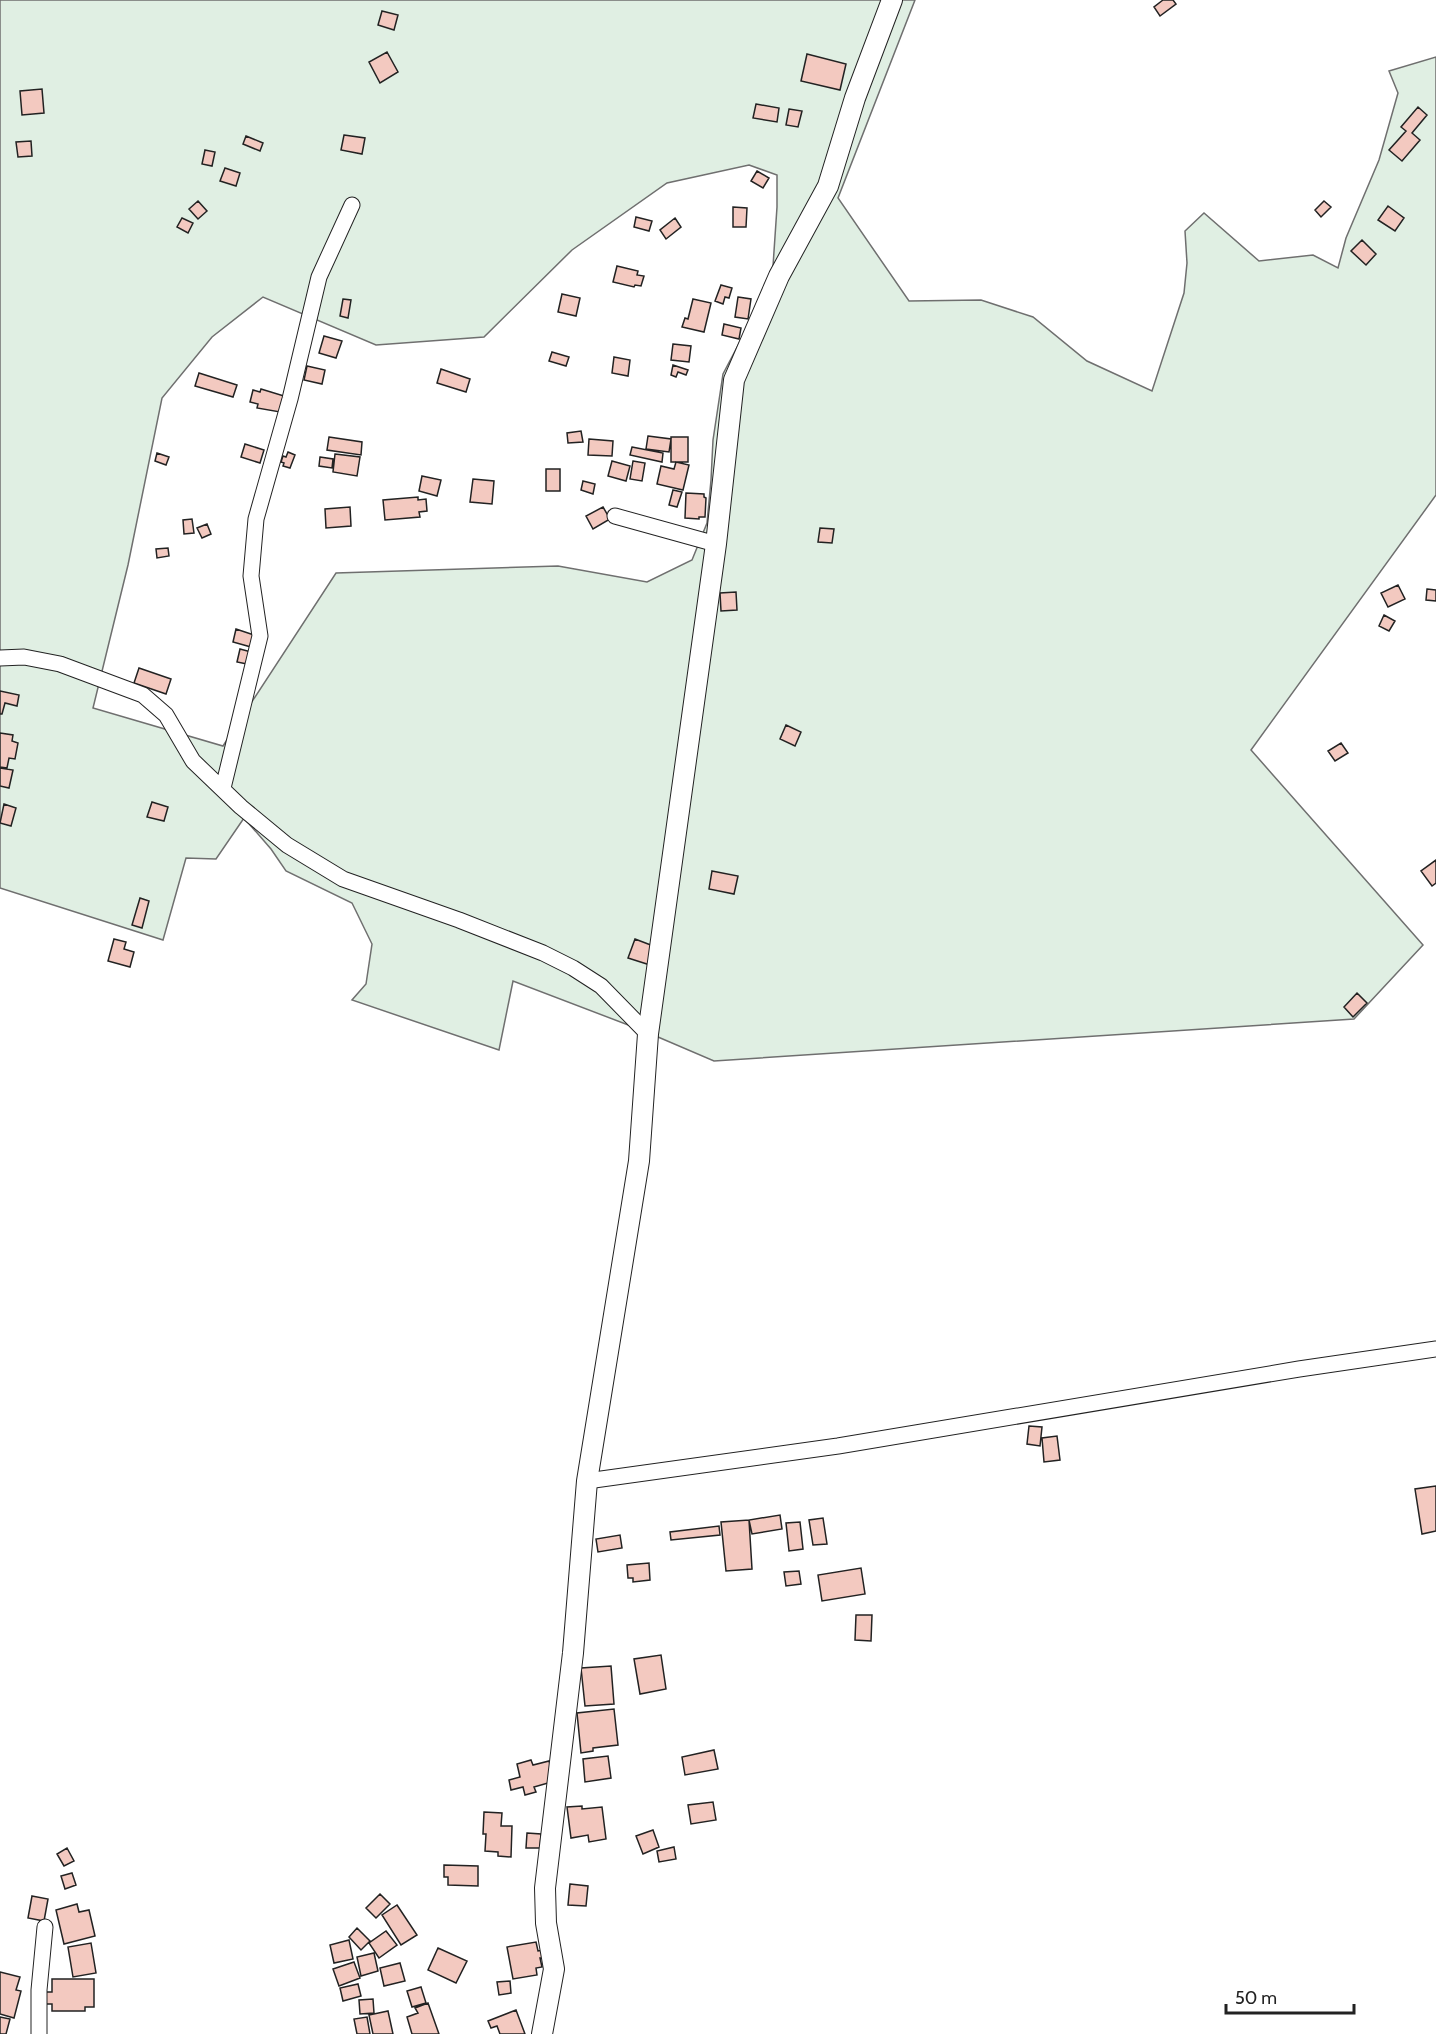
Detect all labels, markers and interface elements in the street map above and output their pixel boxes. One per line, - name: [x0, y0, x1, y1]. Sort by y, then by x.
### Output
- scale bar: [1226, 1977, 1354, 2015]
- text: 50 m: [1235, 1987, 1277, 2009]

